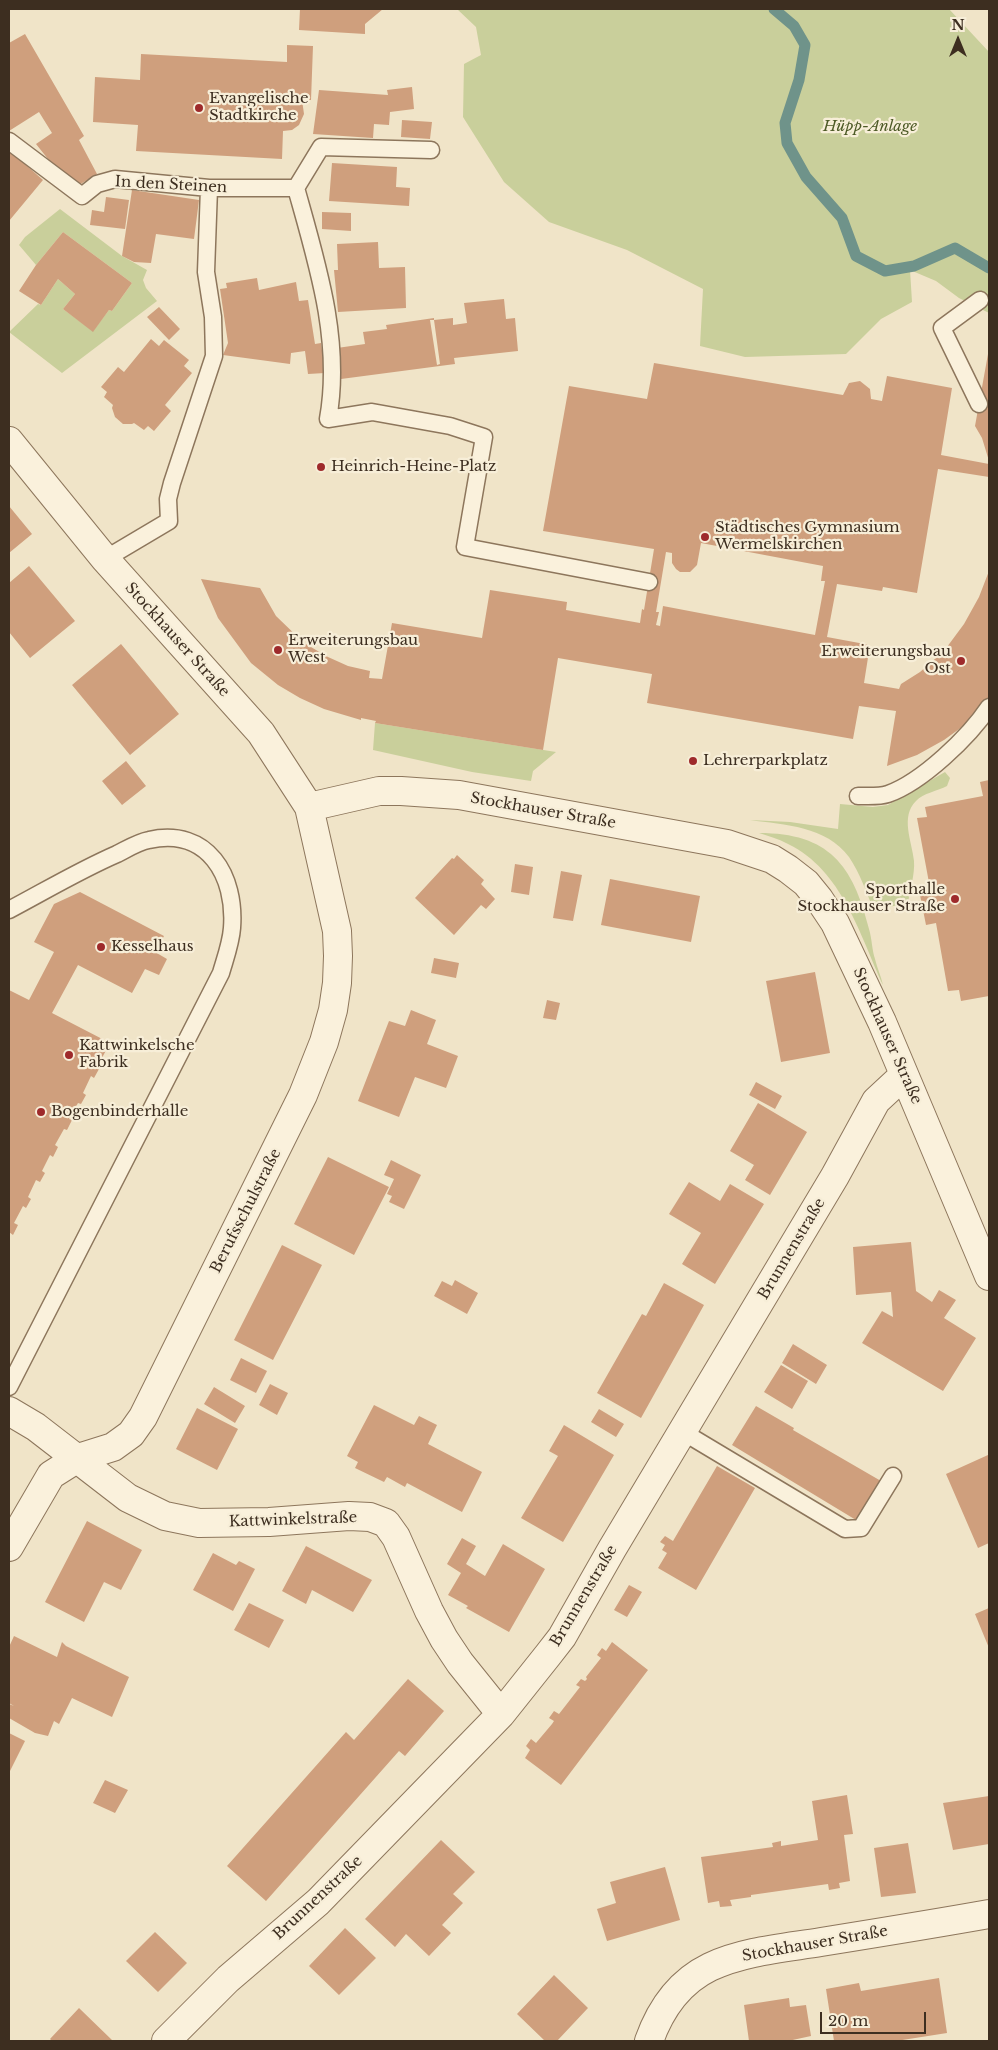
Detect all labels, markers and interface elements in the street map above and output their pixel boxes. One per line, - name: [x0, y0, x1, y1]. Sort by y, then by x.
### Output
- north arrow: [933, 15, 983, 65]
- text: N: [951, 16, 965, 34]
- place label: Evangelische Stadtkirche: [209, 90, 309, 125]
- marker: Evangelische Stadtkirche: [193, 102, 205, 114]
- park label: Hüpp-Anlage: [823, 118, 917, 136]
- street label: In den Steinen: [114, 173, 228, 197]
- place label: Heinrich-Heine-Platz: [331, 458, 496, 476]
- marker: Heinrich-Heine-Platz: [315, 461, 327, 473]
- place label: Städtisches Gymnasium Wermelskirchen: [715, 519, 900, 554]
- marker: Städtisches Gymnasium Wermelskirchen: [699, 531, 711, 543]
- street label: Stockhauser Straße: [121, 579, 233, 701]
- place label: Erweiterungsbau West: [288, 632, 418, 667]
- place label: Erweiterungsbau Ost: [821, 643, 951, 678]
- marker: Erweiterungsbau West: [272, 644, 284, 656]
- marker: Erweiterungsbau Ost: [955, 655, 967, 667]
- place label: Lehrerparkplatz: [703, 752, 828, 770]
- marker: Lehrerparkplatz: [687, 755, 699, 767]
- street label: Stockhauser Straße: [469, 789, 617, 833]
- place label: Sporthalle Stockhauser Straße: [798, 881, 945, 916]
- marker: Sporthalle Stockhauser Straße: [949, 893, 961, 905]
- place label: Kesselhaus: [111, 938, 194, 956]
- marker: Kesselhaus: [95, 941, 107, 953]
- street label: Stockhauser Straße: [849, 965, 925, 1107]
- place label: Kattwinkelsche Fabrik: [79, 1037, 194, 1072]
- marker: Kattwinkelsche Fabrik: [63, 1049, 75, 1061]
- place label: Bogenbinderhalle: [51, 1103, 188, 1121]
- marker: Bogenbinderhalle: [35, 1106, 47, 1118]
- street label: Berufsschulstraße: [207, 1146, 285, 1276]
- street label: Brunnenstraße: [755, 1195, 829, 1303]
- street label: Kattwinkelstraße: [228, 1509, 358, 1531]
- street label: Brunnenstraße: [547, 1542, 621, 1650]
- street label: Brunnenstraße: [270, 1852, 366, 1944]
- street label: Stockhauser Straße: [741, 1922, 889, 1966]
- scale bar: [823, 2002, 929, 2034]
- text: 20 m: [828, 2011, 868, 2030]

